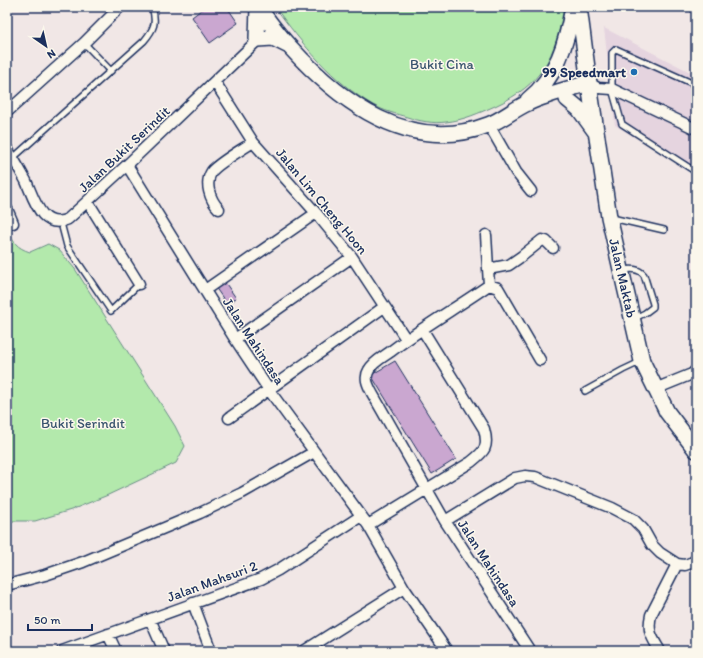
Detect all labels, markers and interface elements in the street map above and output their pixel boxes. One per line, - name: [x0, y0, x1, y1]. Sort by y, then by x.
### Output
- north arrow: [26, 26, 66, 66]
- text: N: [45, 46, 58, 61]
- park label: Bukit Cina: [410, 56, 475, 73]
- place label: 99 Speedmart: [542, 64, 627, 81]
- marker: 99 Speedmart: [629, 67, 639, 77]
- street label: Jalan Bukit Serindit: [75, 103, 174, 196]
- street label: Jalan Lim Cheng Hoon: [272, 145, 371, 258]
- street label: Jalan Maktab: [605, 237, 640, 319]
- street label: Jalan Mahindasa: [219, 294, 289, 389]
- park label: Bukit Serindit: [41, 415, 125, 432]
- street label: Jalan Mahindasa: [454, 516, 524, 611]
- street label: Jalan Mahsuri 2: [165, 557, 260, 606]
- scale bar: [28, 606, 92, 632]
- text: 50 m: [34, 613, 60, 627]

